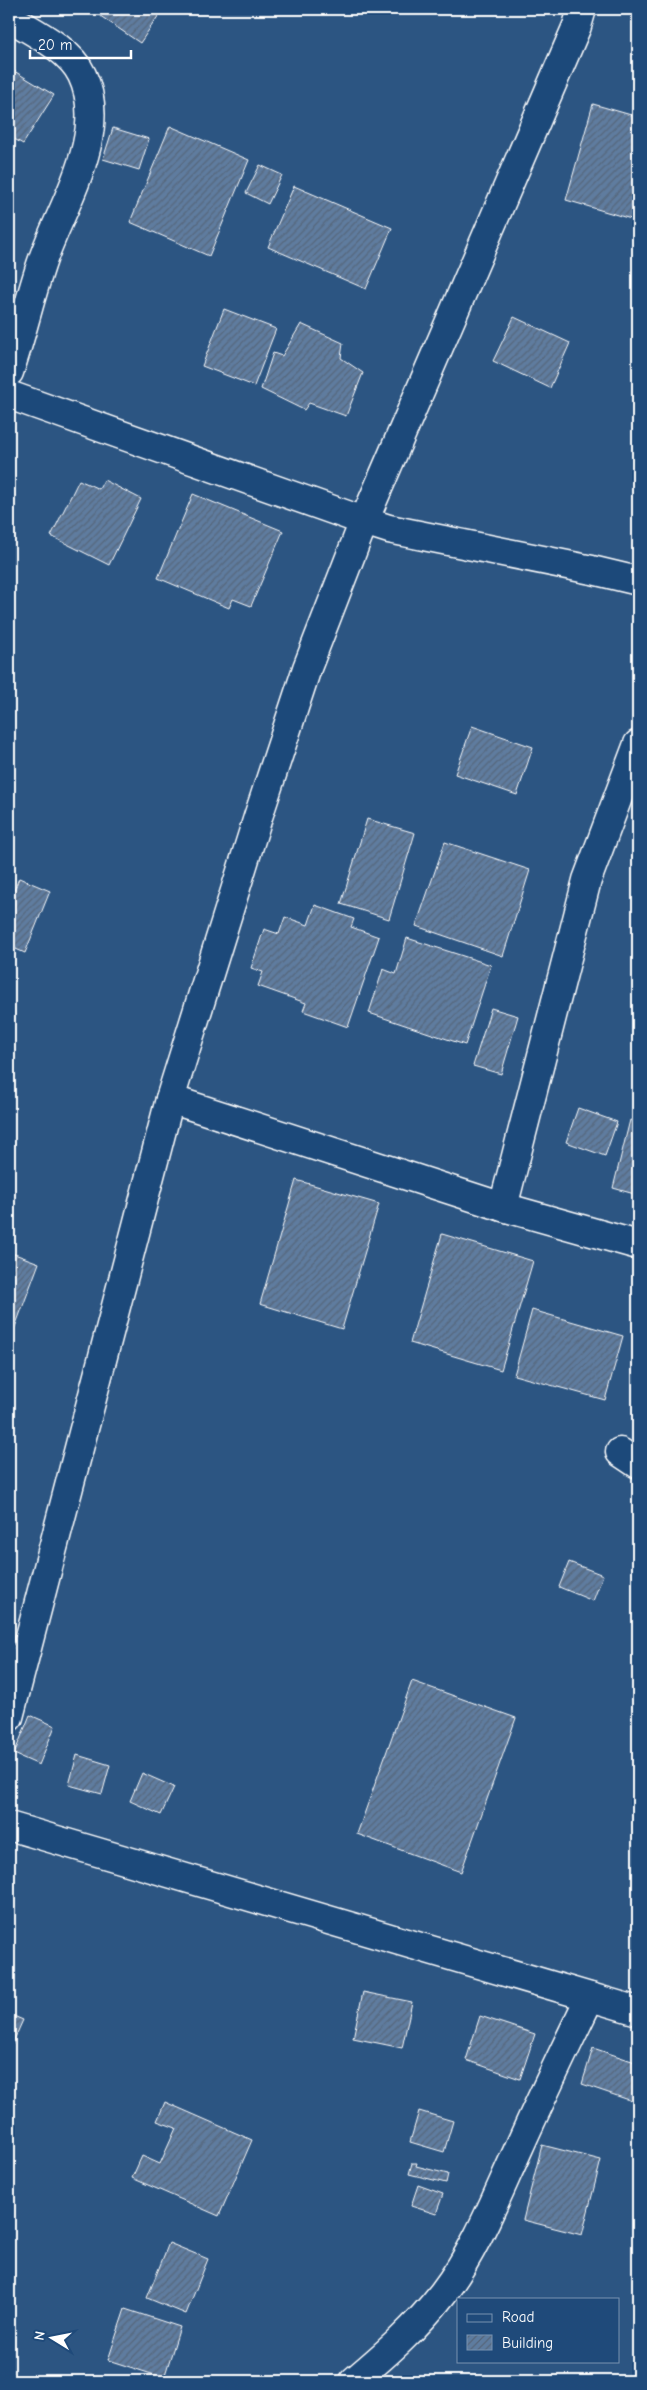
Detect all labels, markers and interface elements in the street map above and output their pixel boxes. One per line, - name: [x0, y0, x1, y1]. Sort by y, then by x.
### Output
- scale bar: [30, 28, 131, 60]
- text: 20 m: [38, 36, 72, 54]
- legend: [457, 2298, 620, 2362]
- text: Road: [502, 2308, 534, 2326]
- north arrow: [28, 2312, 78, 2362]
- text: N: [31, 2330, 49, 2342]
- text: Building: [502, 2334, 553, 2352]

